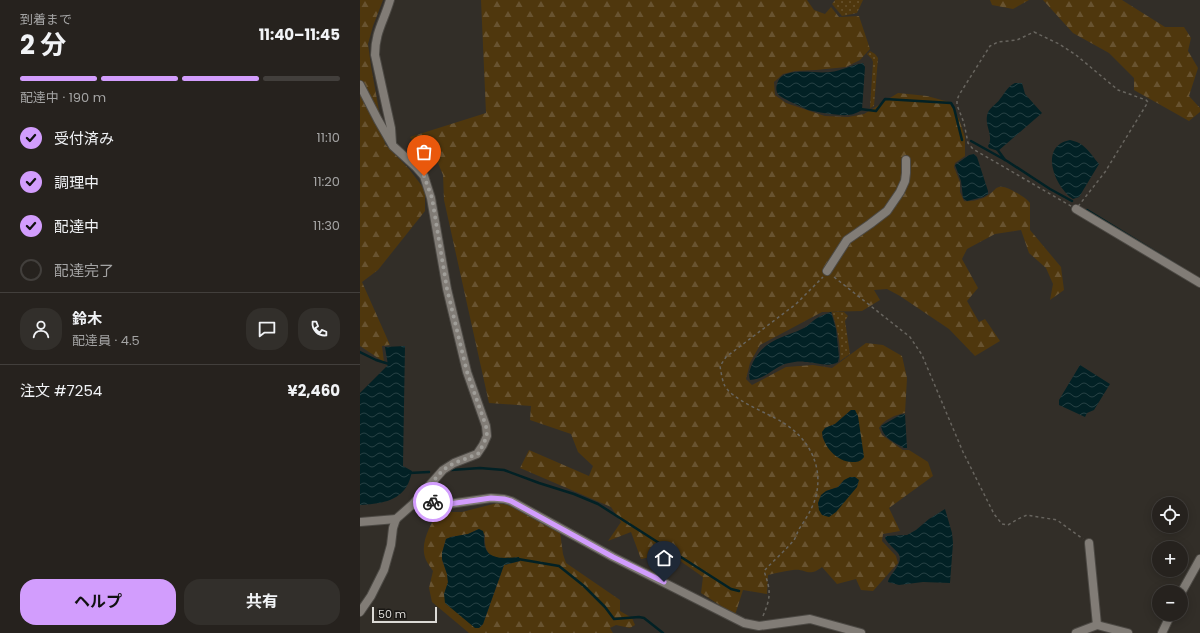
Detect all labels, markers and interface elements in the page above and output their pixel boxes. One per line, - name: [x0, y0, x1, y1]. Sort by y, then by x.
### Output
- text: 到着まで: [20, 10, 72, 29]
- text: 11:40–11:45: [259, 24, 340, 45]
- text: 2 分: [20, 27, 66, 63]
- text: 配達中 · 190 m: [20, 88, 106, 107]
- icon: check: [20, 127, 42, 149]
- text: 受付済み: [54, 128, 114, 149]
- text: 11:10: [317, 128, 340, 147]
- pin: [407, 135, 441, 176]
- icon: bag: [413, 141, 435, 163]
- icon: check: [20, 171, 42, 193]
- text: 調理中: [54, 172, 99, 193]
- text: 11:20: [313, 172, 340, 191]
- icon: check: [20, 215, 42, 237]
- text: 配達中: [54, 216, 99, 237]
- text: 11:30: [313, 216, 340, 235]
- text: 配達完了: [54, 260, 114, 281]
- button: person: [20, 308, 62, 350]
- text: 鈴木: [72, 308, 102, 329]
- button: chat: [246, 308, 288, 350]
- button: phone: [298, 308, 340, 350]
- text: 配達員 · 4.5: [72, 331, 140, 350]
- text: 注文 #7254: [20, 380, 102, 401]
- text: ¥2,460: [288, 380, 340, 401]
- courier: [413, 482, 453, 522]
- icon: bike: [422, 491, 444, 513]
- map controls: [1152, 497, 1188, 621]
- button: locate: [1152, 497, 1188, 533]
- pin: [647, 541, 681, 582]
- button: +: [1152, 541, 1188, 577]
- icon: home: [653, 547, 675, 569]
- button: ヘルプ: [20, 579, 176, 625]
- button: 共有: [184, 579, 340, 625]
- button: −: [1152, 585, 1188, 621]
- scale bar: [372, 605, 437, 624]
- text: 50 m: [378, 606, 406, 622]

